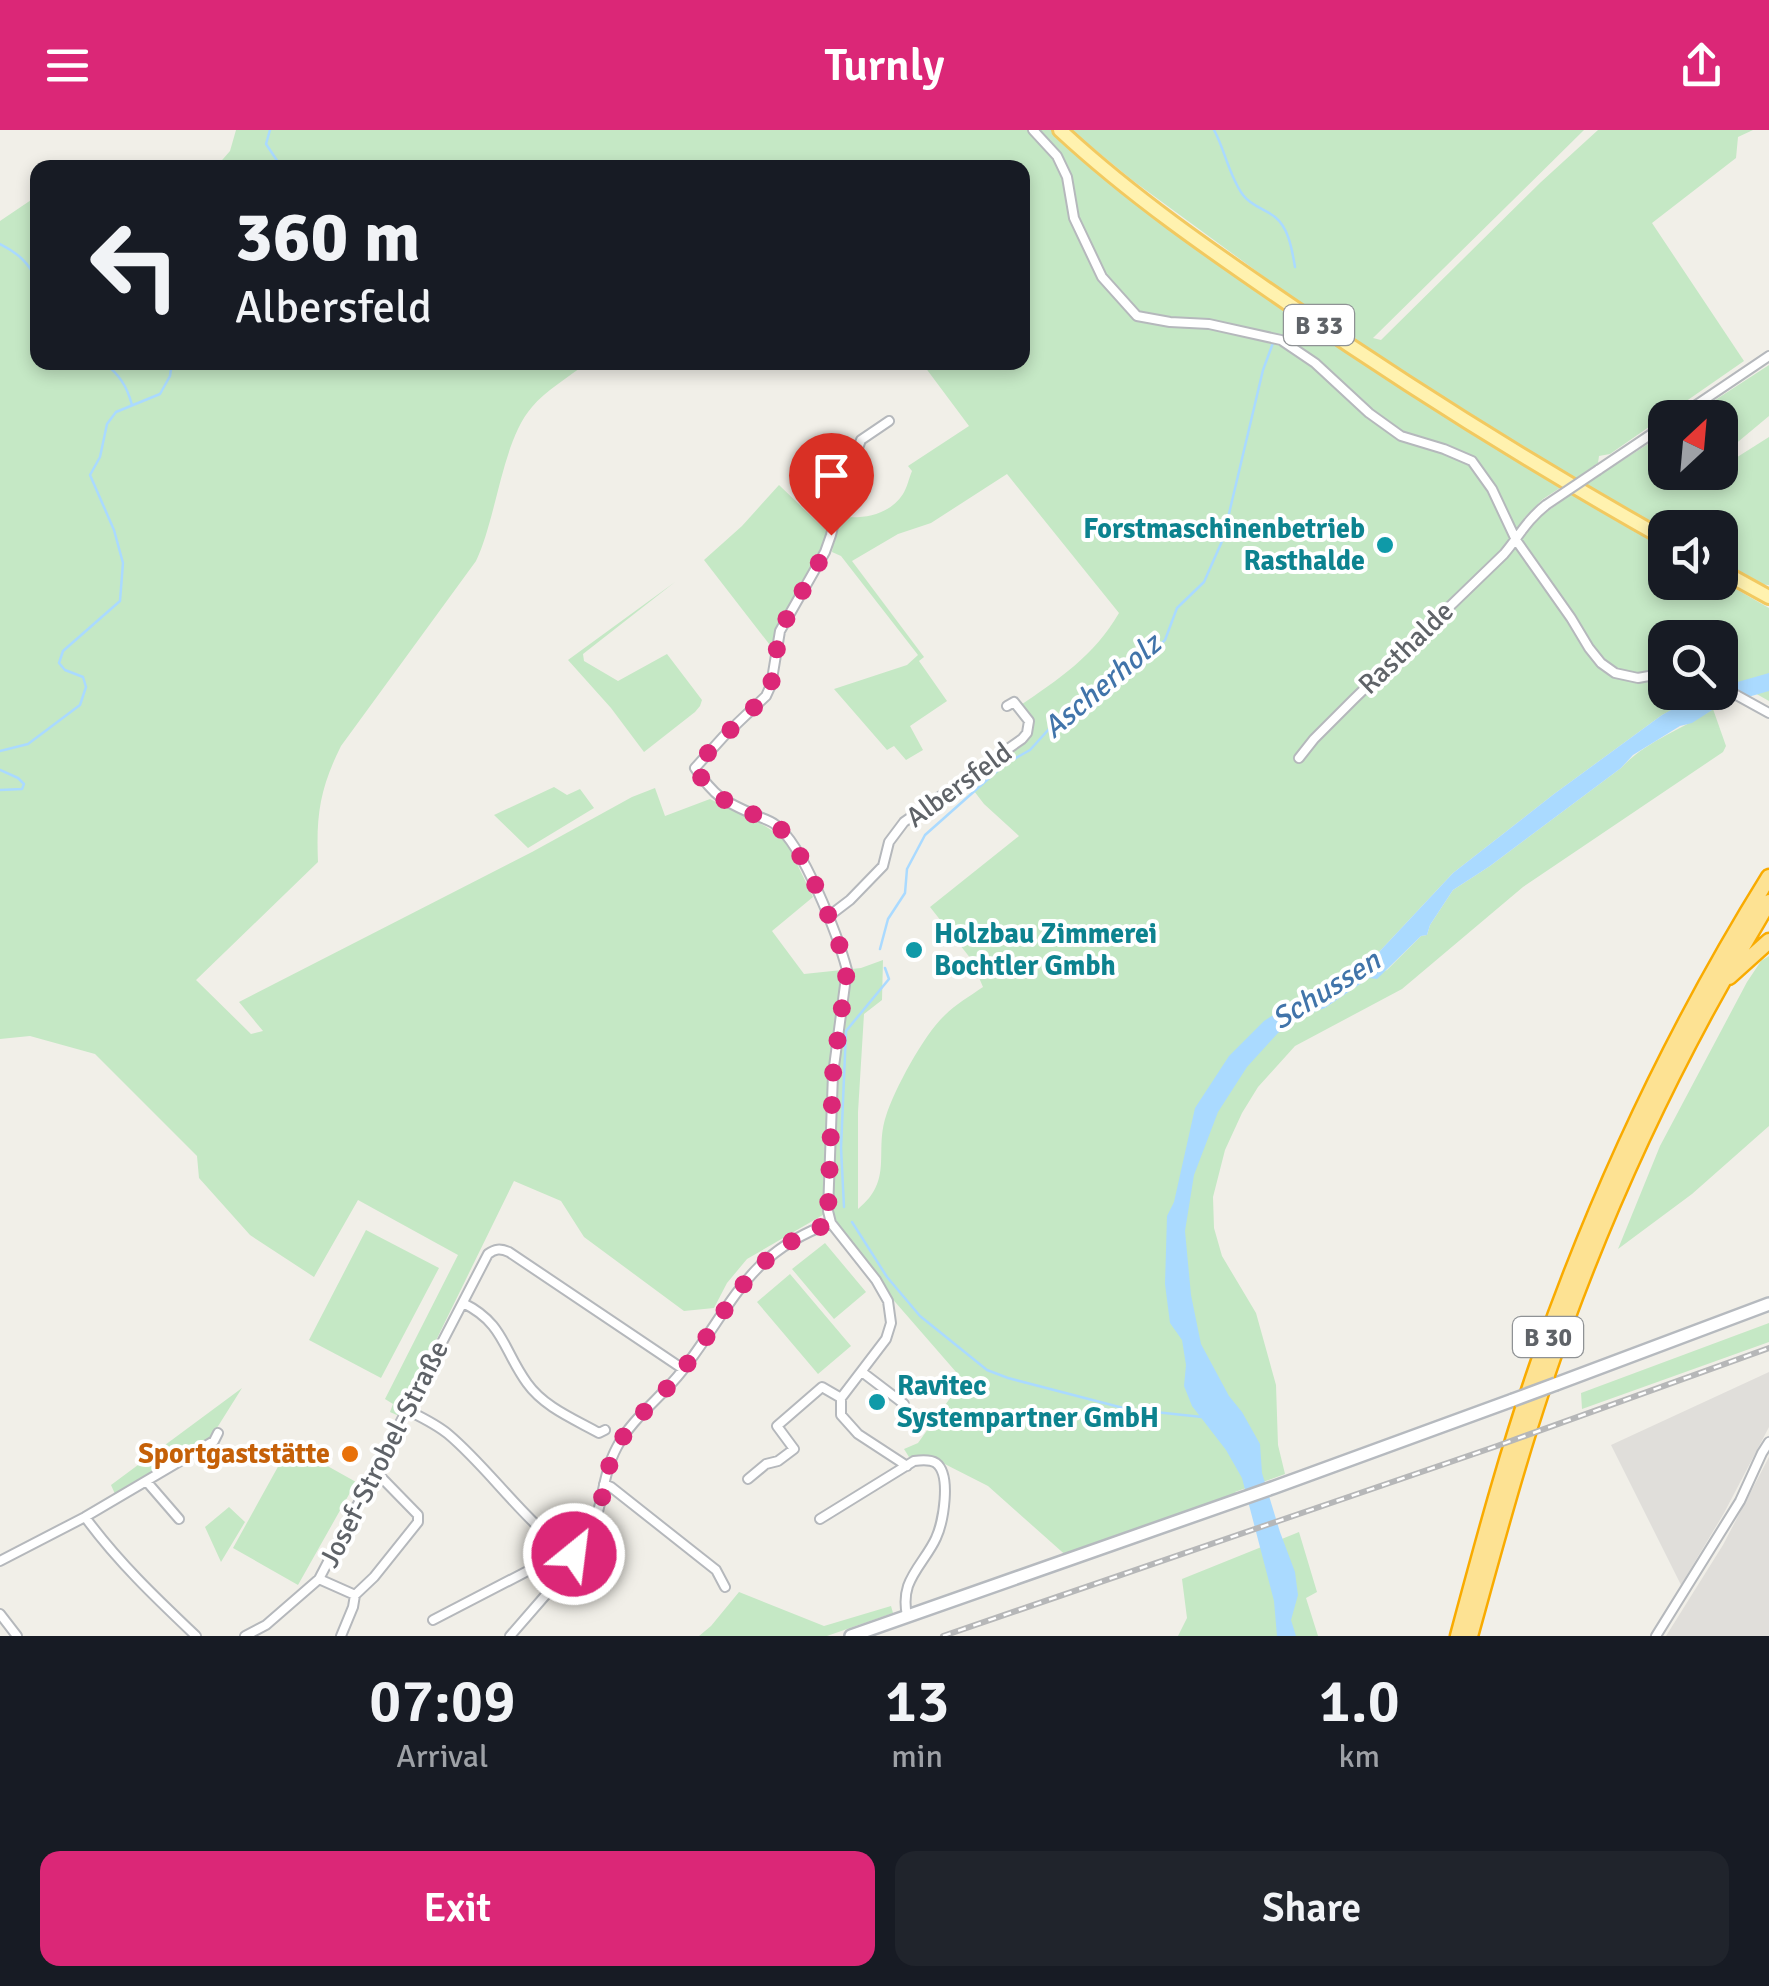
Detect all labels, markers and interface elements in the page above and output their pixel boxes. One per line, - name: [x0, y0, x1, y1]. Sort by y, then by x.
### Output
- icon: menu: [40, 38, 95, 93]
- text: Turnly: [824, 38, 945, 93]
- icon: share: [1674, 38, 1729, 93]
- text: 360 m: [235, 194, 420, 280]
- icon: left: [70, 200, 200, 330]
- text: Albersfeld: [235, 280, 432, 335]
- road number: B 33: [1284, 305, 1354, 345]
- north arrow: [1648, 400, 1738, 490]
- map controls: [1648, 400, 1738, 710]
- pin: [789, 433, 874, 536]
- icon: arrive: [804, 448, 859, 503]
- button: sound: [1648, 510, 1738, 600]
- place label: Forstmaschinenbetrieb Rasthalde: [1083, 512, 1365, 578]
- marker: Forstmaschinenbetrieb Rasthalde: [1374, 534, 1396, 556]
- street label: Rasthalde: [1351, 594, 1461, 702]
- button: search: [1648, 620, 1738, 710]
- water label: Ascherholz: [1035, 624, 1171, 746]
- street label: Albersfeld: [899, 735, 1019, 835]
- place label: Holzbau Zimmerei Bochtler Gmbh: [934, 917, 1157, 983]
- marker: Holzbau Zimmerei Bochtler Gmbh: [903, 939, 925, 961]
- water label: Schussen: [1265, 941, 1389, 1038]
- road number: B 30: [1513, 1317, 1583, 1357]
- street label: Josef-Strobel-Straße: [312, 1335, 456, 1573]
- place label: Ravitec Systempartner GmbH: [897, 1369, 1159, 1435]
- marker: Ravitec Systempartner GmbH: [866, 1391, 888, 1413]
- place label: Sportgaststätte: [138, 1437, 330, 1471]
- marker: Sportgaststätte: [339, 1443, 361, 1465]
- position arrow: [522, 1502, 626, 1606]
- text: 07:09: [369, 1665, 516, 1739]
- text: 13: [885, 1665, 950, 1739]
- text: 1.0: [1319, 1665, 1400, 1739]
- text: Arrival: [396, 1737, 488, 1776]
- text: min: [891, 1737, 943, 1776]
- text: km: [1338, 1737, 1380, 1776]
- button: Exit: [40, 1851, 875, 1966]
- button: Share: [895, 1851, 1729, 1966]

